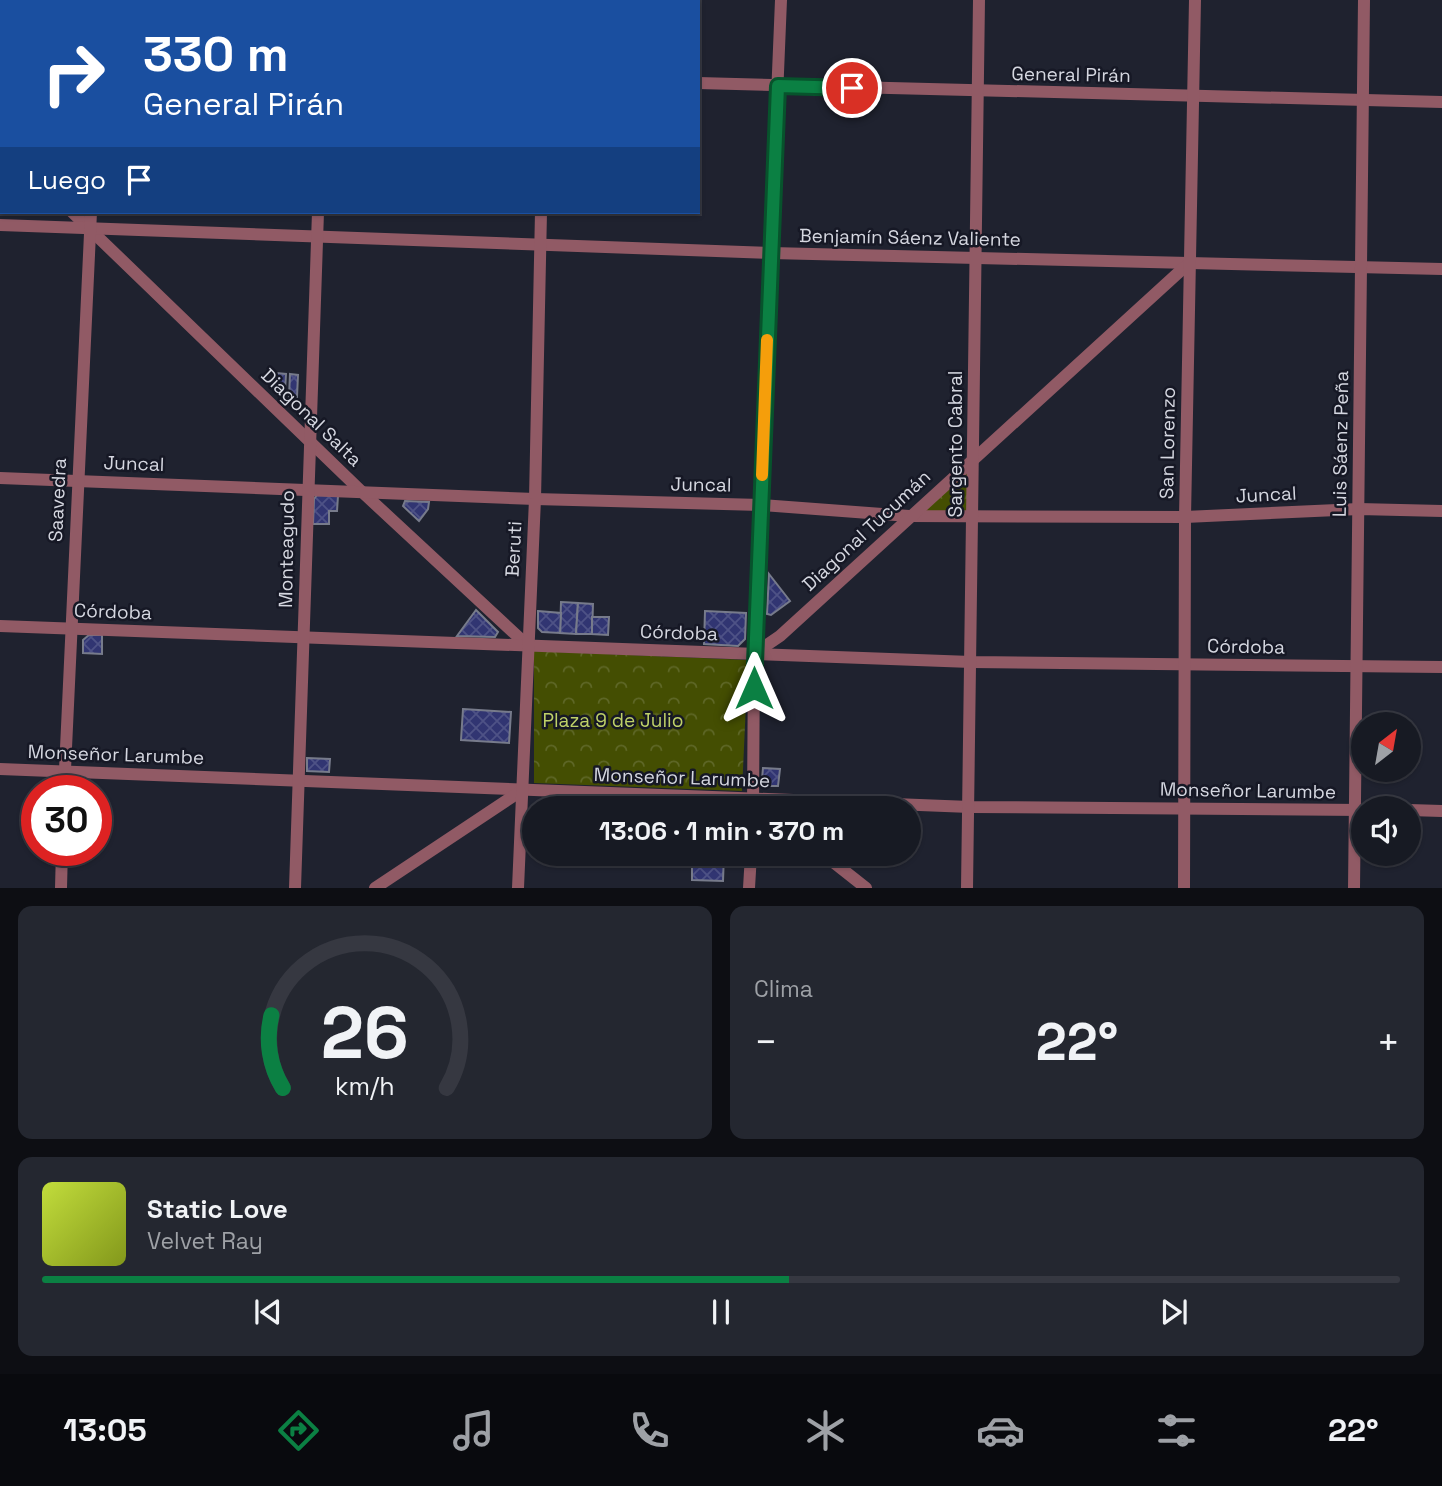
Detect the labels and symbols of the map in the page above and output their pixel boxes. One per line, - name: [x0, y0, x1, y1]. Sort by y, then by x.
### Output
- pin: [822, 58, 882, 118]
- street label: General Pirán: [1011, 61, 1131, 88]
- street label: Benjamín Sáenz Valiente: [799, 223, 1021, 252]
- street label: Diagonal Salta: [256, 363, 367, 472]
- street label: Sargento Cabral: [943, 370, 968, 518]
- street label: Luis Sáenz Peña: [1327, 371, 1354, 517]
- street label: San Lorenzo: [1154, 387, 1181, 499]
- street label: Juncal: [103, 450, 165, 477]
- street label: Saavedra: [43, 457, 72, 543]
- street label: Diagonal Tucumán: [797, 464, 936, 596]
- street label: Juncal: [670, 471, 732, 498]
- street label: Juncal: [1235, 480, 1297, 509]
- street label: Monteagudo: [273, 490, 300, 608]
- street label: Beruti: [500, 520, 527, 578]
- street label: Córdoba: [74, 598, 152, 625]
- street label: Córdoba: [640, 619, 718, 646]
- street label: Córdoba: [1207, 633, 1285, 660]
- position arrow: [717, 651, 791, 725]
- park label: Plaza 9 de Julio: [542, 708, 684, 733]
- north arrow: [1351, 712, 1421, 782]
- street label: Monseñor Larumbe: [27, 739, 205, 770]
- street label: Monseñor Larumbe: [593, 762, 771, 793]
- speed limit sign: 30: [21, 775, 112, 866]
- street label: Monseñor Larumbe: [1160, 776, 1336, 805]

